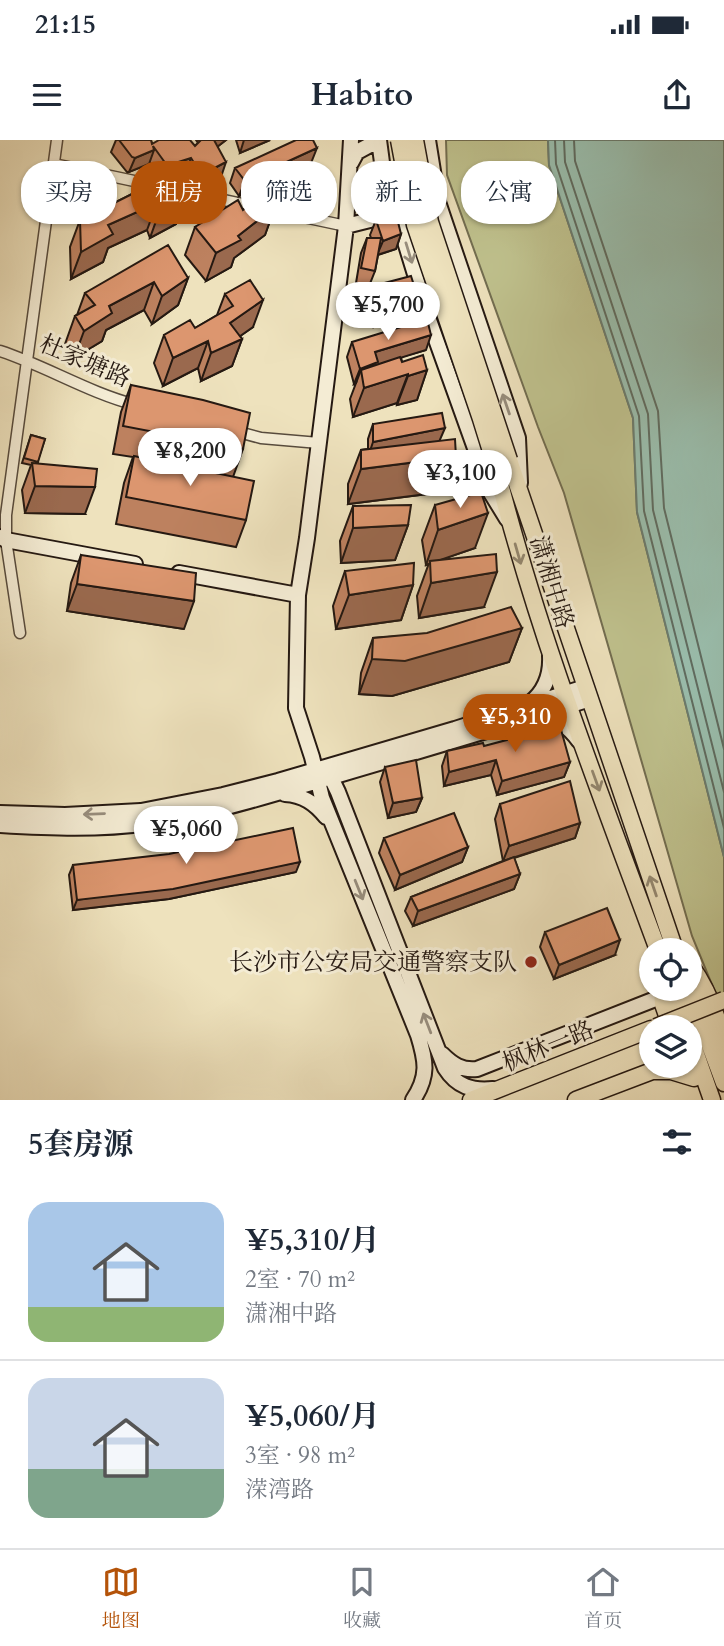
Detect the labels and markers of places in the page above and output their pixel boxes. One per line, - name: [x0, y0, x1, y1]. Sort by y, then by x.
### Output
- pin: ¥5,700: [331, 282, 445, 342]
- pin: ¥8,200: [133, 428, 247, 488]
- pin: ¥3,100: [403, 450, 517, 510]
- pin: ¥5,310: [458, 694, 572, 754]
- pin: ¥5,060: [129, 806, 243, 866]
- place label: 长沙市公安局交通警察支队: [229, 946, 517, 979]
- marker: 长沙市公安局交通警察支队: [523, 954, 539, 970]

